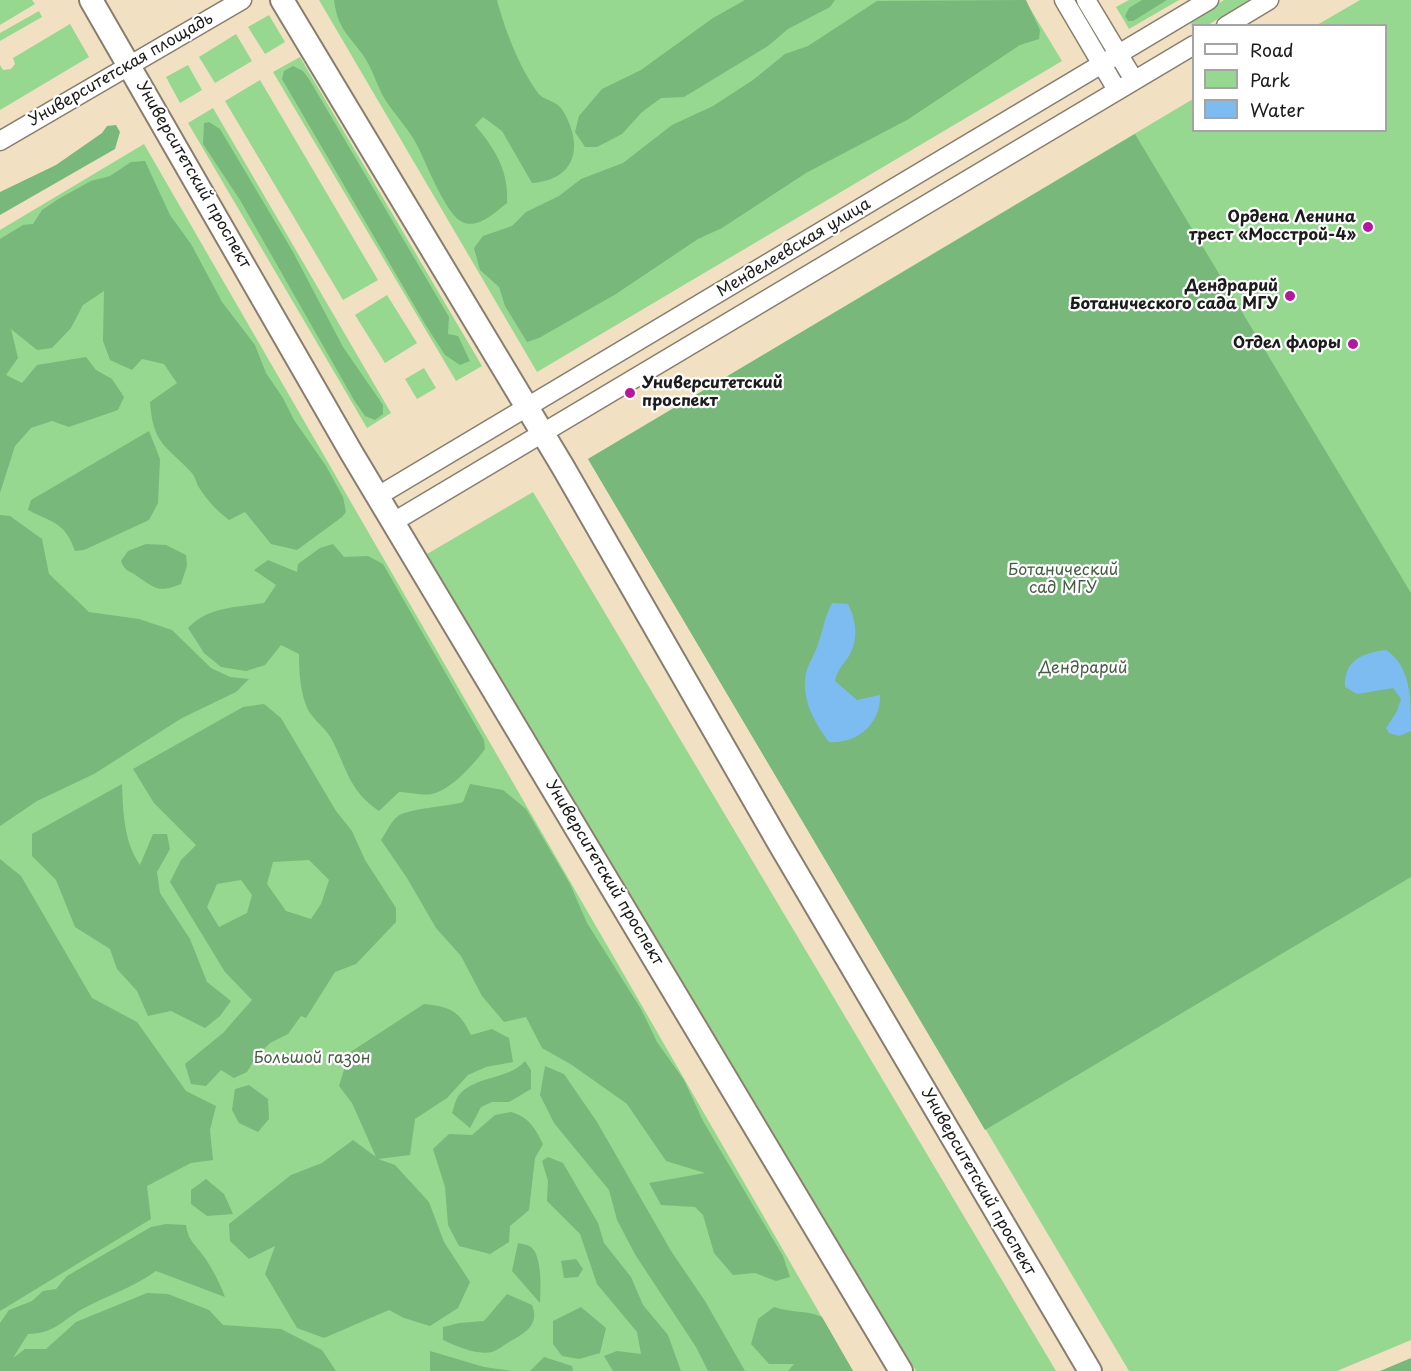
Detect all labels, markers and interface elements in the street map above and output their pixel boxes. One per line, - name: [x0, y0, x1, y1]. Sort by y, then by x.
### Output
- street label: Университетская площадь: [25, 9, 217, 131]
- legend: [1192, 24, 1387, 132]
- text: Road: [1250, 36, 1294, 63]
- text: Park: [1250, 66, 1290, 93]
- street label: Университетский проспект: [131, 78, 255, 272]
- text: Water: [1250, 96, 1304, 123]
- street label: Менделеевская улица: [714, 195, 874, 301]
- place label: Ордена Ленина трест «Мосстрой-4»: [1189, 208, 1356, 246]
- marker: Ордена Ленина трест «Мосстрой-4»: [1361, 220, 1375, 234]
- place label: Дендрарий Ботанического сада МГУ: [1070, 277, 1278, 315]
- marker: Дендрарий Ботанического сада МГУ: [1283, 289, 1297, 303]
- place label: Отдел флоры: [1233, 334, 1341, 354]
- marker: Отдел флоры: [1346, 337, 1360, 351]
- place label: Университетский проспект: [642, 374, 783, 412]
- marker: Университетский проспект: [623, 386, 637, 400]
- park label: Ботанический сад МГУ: [1008, 561, 1118, 599]
- park label: Дендрарий: [1039, 659, 1127, 679]
- street label: Университетский проспект: [541, 777, 667, 969]
- park label: Большой газон: [254, 1049, 370, 1069]
- street label: Университетский проспект: [916, 1085, 1040, 1279]

